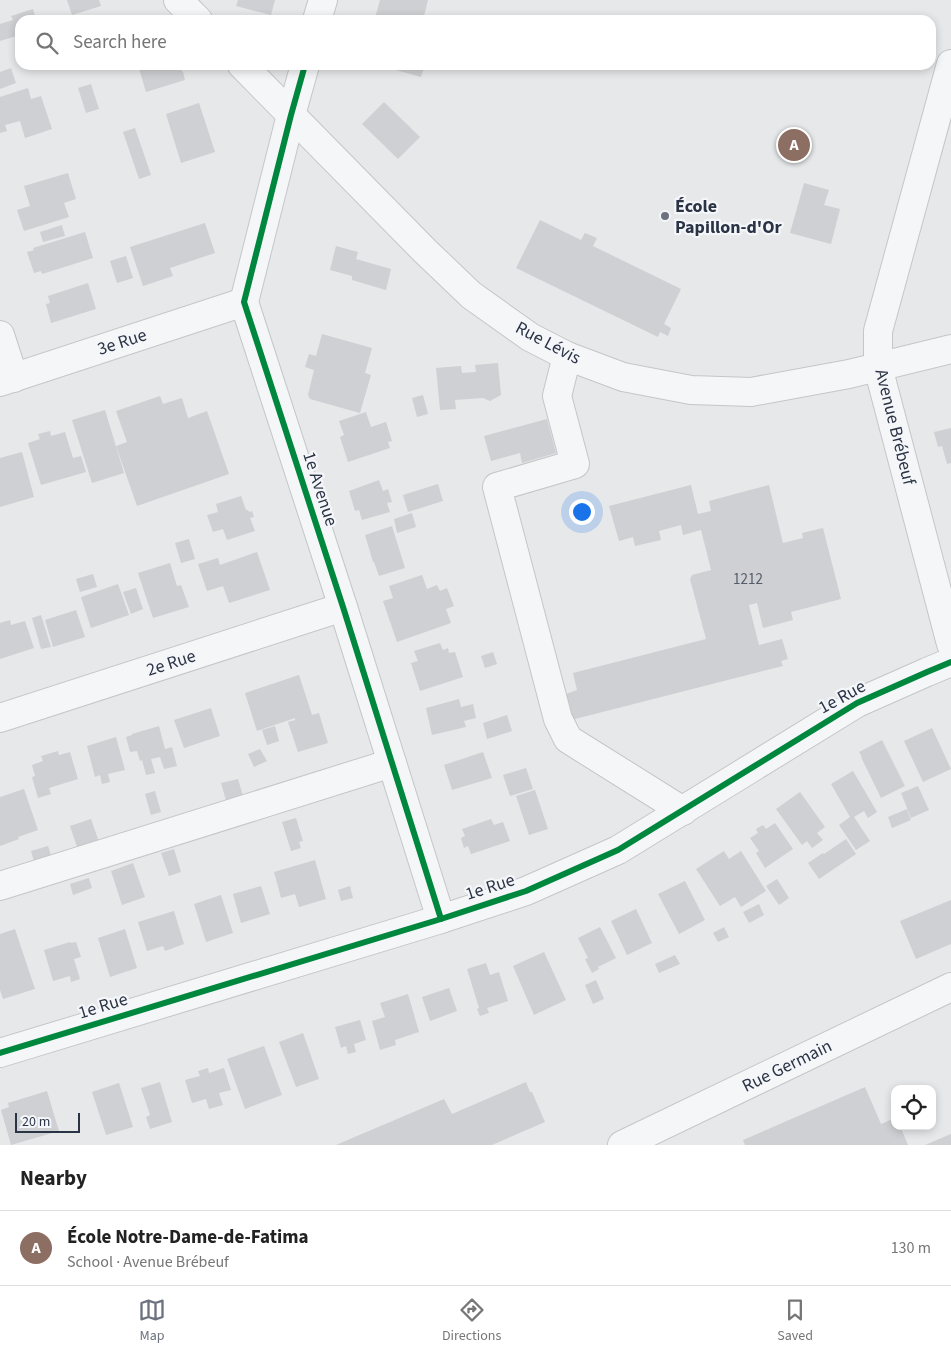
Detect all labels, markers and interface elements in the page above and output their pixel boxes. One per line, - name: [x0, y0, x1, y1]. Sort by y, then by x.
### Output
- search box: [15, 15, 936, 70]
- icon: search: [33, 29, 61, 57]
- text: Search here: [73, 29, 167, 56]
- pin: A: [778, 126, 810, 164]
- place label: École Papillon-d'Or: [675, 194, 782, 240]
- marker: École Papillon-d'Or: [659, 210, 671, 222]
- street label: Rue Lévis: [511, 315, 585, 371]
- street label: 3e Rue: [94, 322, 150, 362]
- street label: Avenue Brébeuf: [869, 366, 922, 488]
- street label: 1e Avenue: [296, 449, 344, 530]
- your location: [569, 499, 595, 525]
- house number: 1212: [733, 569, 763, 590]
- street label: 2e Rue: [143, 643, 199, 683]
- street label: 1e Rue: [814, 674, 870, 720]
- street label: 1e Rue: [462, 867, 518, 907]
- street label: 1e Rue: [75, 987, 131, 1025]
- street label: Rue Germain: [738, 1033, 836, 1099]
- map controls: [891, 1085, 936, 1130]
- button: locate: [891, 1085, 936, 1130]
- scale bar: [15, 1110, 80, 1133]
- text: 20 m: [22, 1112, 50, 1132]
- text: Nearby: [20, 1163, 87, 1193]
- text: École Notre-Dame-de-Fatima: [67, 1224, 309, 1251]
- text: A: [31, 1237, 41, 1259]
- text: 130 m: [891, 1237, 931, 1259]
- text: School · Avenue Brébeuf: [67, 1251, 229, 1273]
- tab: Map: [138, 1296, 166, 1346]
- tab: Directions: [442, 1296, 501, 1346]
- tab: Saved: [777, 1296, 813, 1346]

